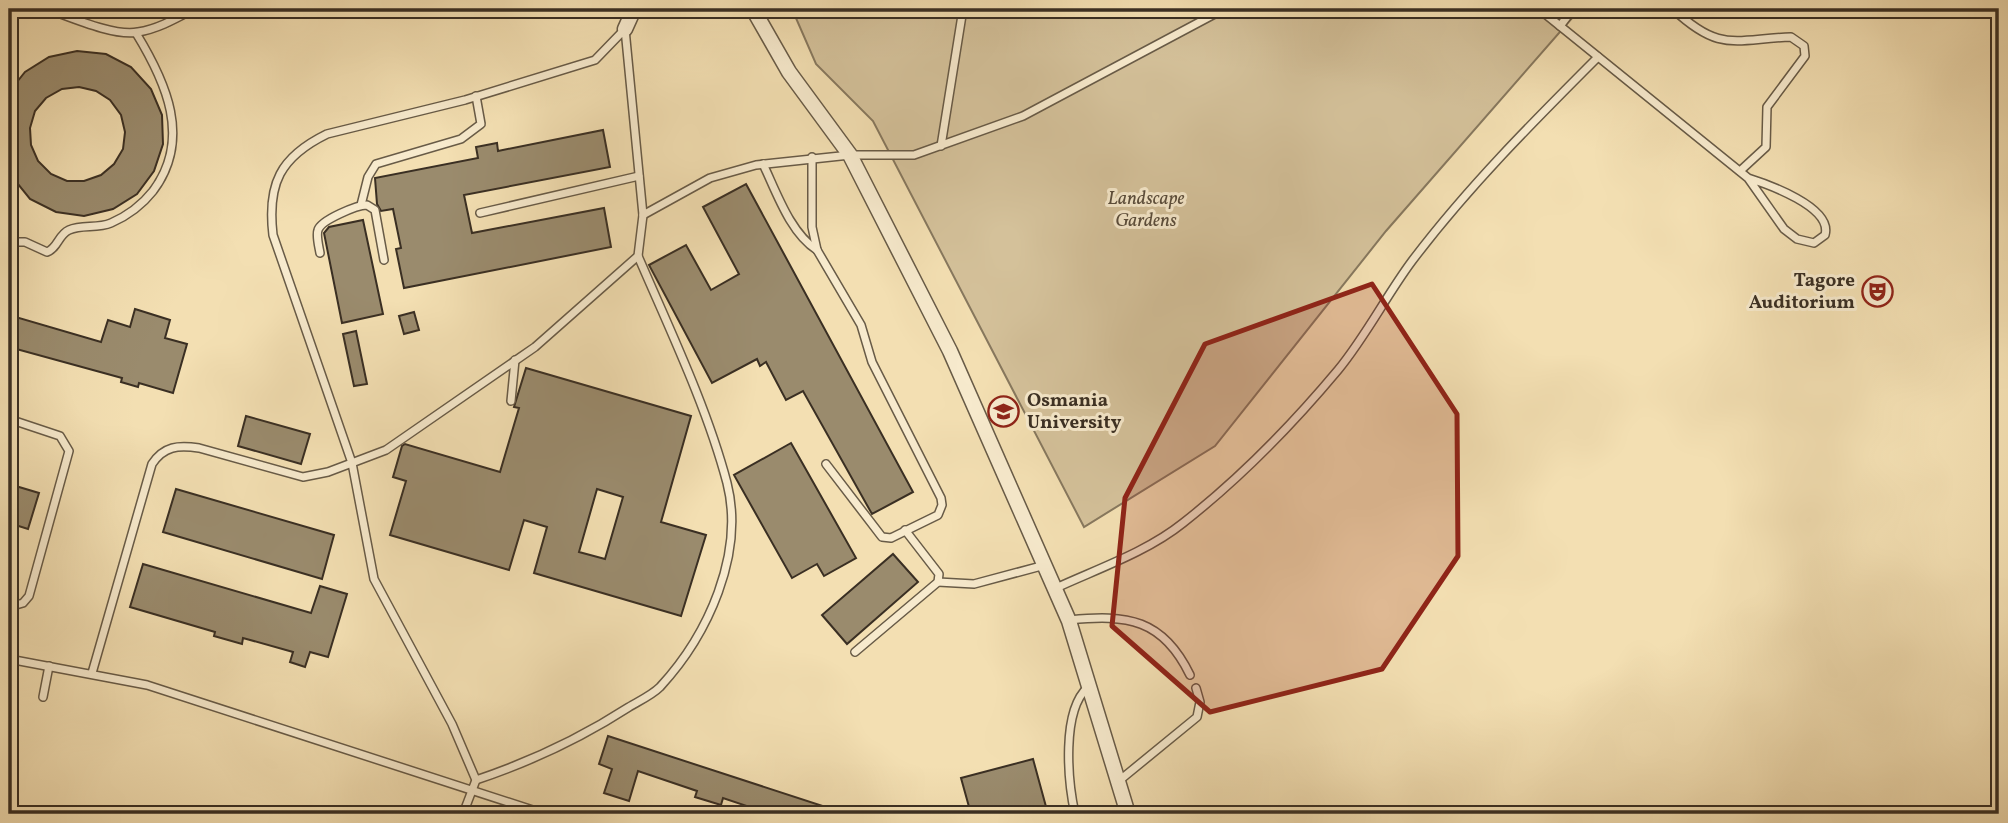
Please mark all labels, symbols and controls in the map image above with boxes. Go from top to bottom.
park label: Landscape Gardens [1108,186,1184,234]
place label: Tagore Auditorium [1749,268,1855,316]
theatre icon: Tagore Auditorium [1861,275,1895,309]
place label: Osmania University [1027,388,1122,436]
school or university icon: Osmania University [987,395,1021,429]

